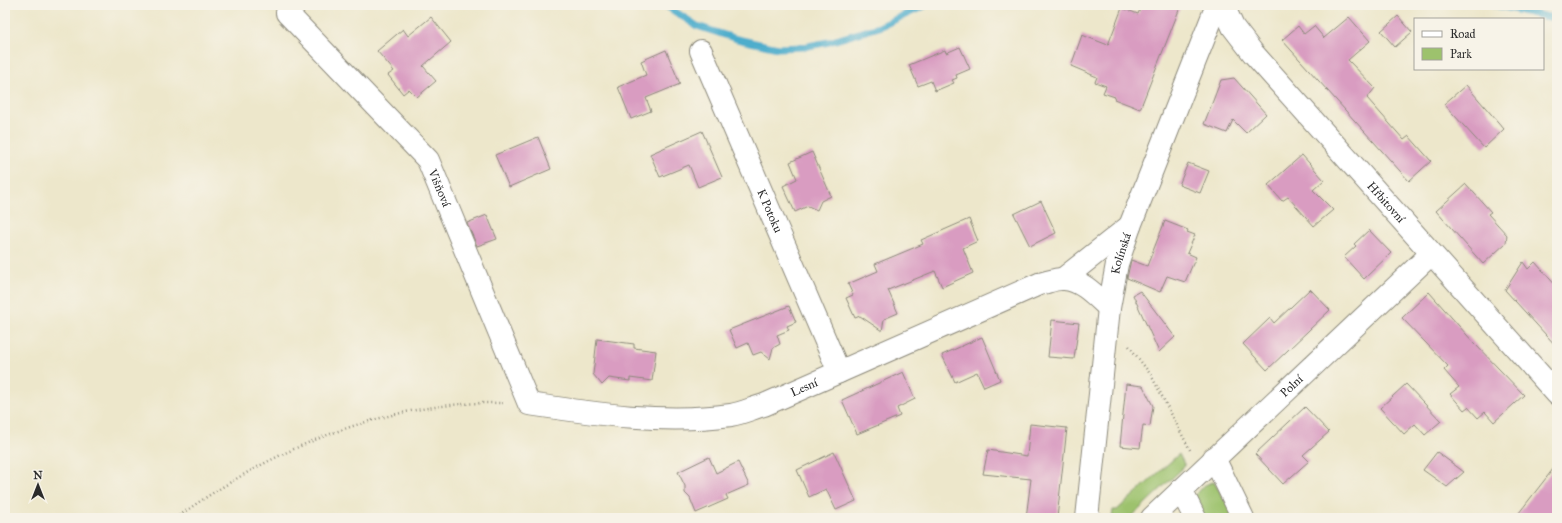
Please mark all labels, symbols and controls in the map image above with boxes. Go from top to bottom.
legend [1414,18,1544,70]
text: Road [1450,27,1476,41]
text: Park [1450,47,1472,61]
street label: Višňová [425,166,454,210]
street label: Hřbitovní [1364,179,1408,226]
street label: K Potoku [754,187,786,235]
street label: Kolínská [1108,230,1134,275]
street label: Polní [1277,372,1306,400]
street label: Lesní [788,375,820,399]
north arrow [18,465,58,505]
text: N [33,469,43,482]

